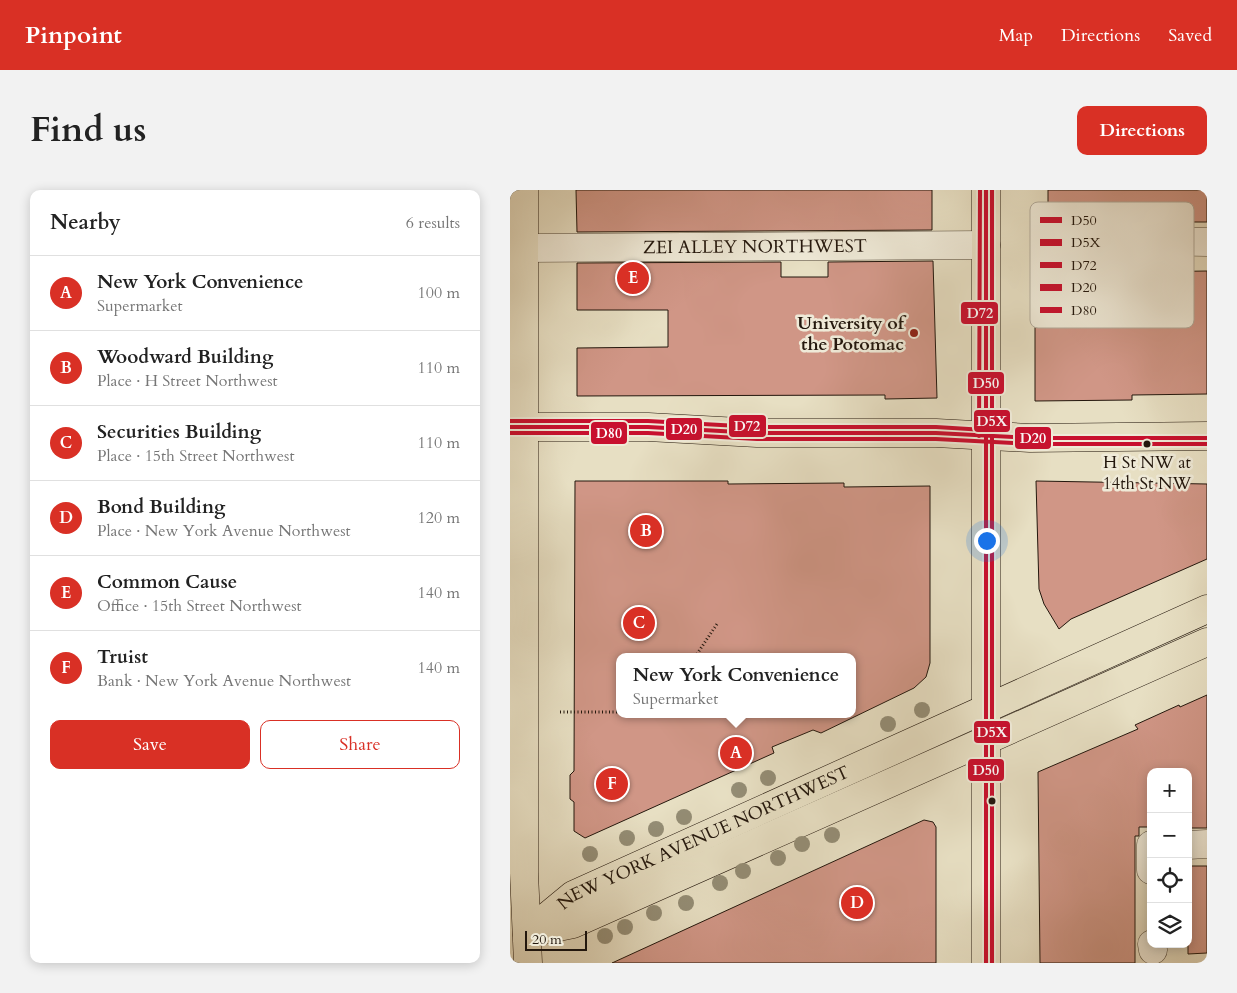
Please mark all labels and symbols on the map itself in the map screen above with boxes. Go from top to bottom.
legend [1030,202,1194,328]
text: D50 [1071,211,1097,230]
text: D5X [1071,233,1101,252]
street label: ZEI ALLEY NORTHWEST [643,234,867,260]
text: D72 [1071,256,1097,275]
pin: E [617,259,649,297]
text: D20 [1071,278,1097,297]
line badge: D72 [960,301,999,325]
text: D80 [1071,301,1097,320]
text: D72 [967,304,993,323]
place label: University of the Potomac [797,311,907,357]
marker: University of the Potomac [908,327,920,339]
line badge: D50 [967,371,1005,395]
text: D50 [973,374,999,393]
line badge: D5X [973,409,1011,433]
text: D5X [977,412,1008,431]
line badge: D72 [728,414,767,438]
line badge: D20 [665,417,703,441]
text: D72 [734,417,760,436]
text: D20 [671,420,697,439]
line badge: D80 [590,421,628,445]
text: D80 [596,424,622,443]
line badge: D20 [1014,426,1052,450]
text: D20 [1020,429,1046,448]
marker: H St NW at 14th St NW [1142,439,1152,449]
place label: H St NW at 14th St NW [1103,451,1192,495]
pin: B [630,512,662,550]
your location [974,528,1000,554]
pin: C [623,604,655,642]
line badge: D5X [973,720,1011,744]
text: D5X [977,723,1008,742]
pin: A [720,734,752,772]
line badge: D50 [967,758,1005,782]
street label: NEW YORK AVENUE NORTHWEST [552,760,853,916]
text: D50 [973,761,999,780]
pin: F [596,765,628,803]
unlabelled marker [987,796,997,806]
pin: D [841,884,873,922]
scale bar [525,928,588,951]

